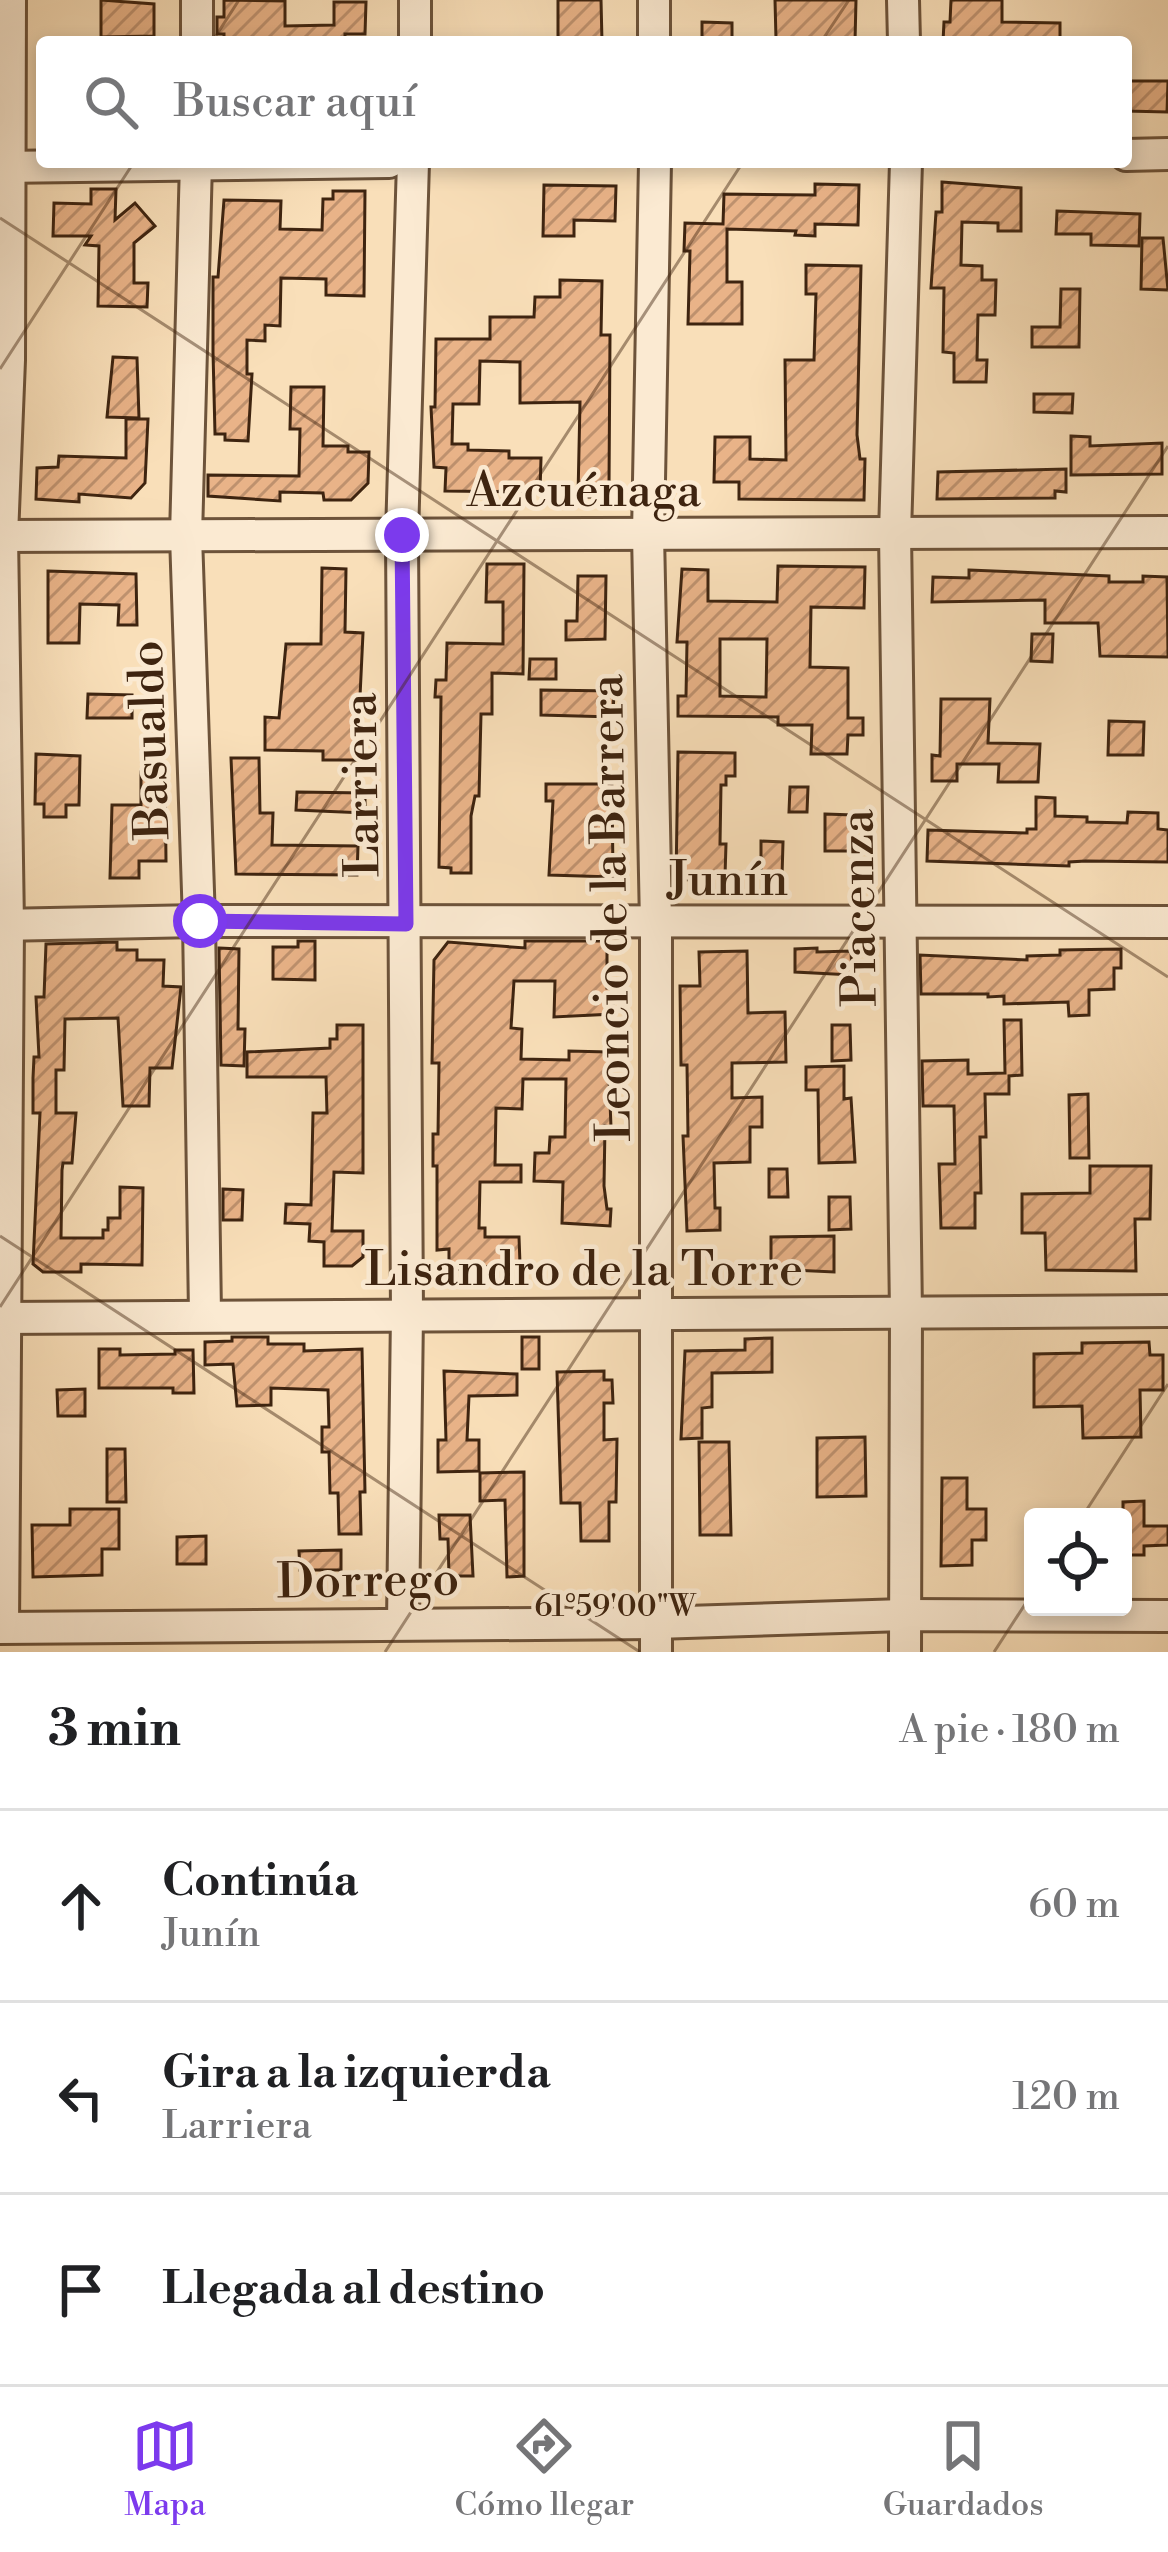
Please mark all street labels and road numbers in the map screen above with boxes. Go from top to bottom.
street label: Azcuénaga [466,462,702,522]
street label: Basualdo [118,639,184,841]
street label: Leoncio de la Barrera [578,673,646,1142]
street label: Larriera [331,692,395,878]
street label: Piacenza [828,808,892,1007]
street label: Junín [666,851,788,911]
street label: Lisandro de la Torre [365,1241,803,1301]
street label: Dorrego [276,1550,460,1614]

